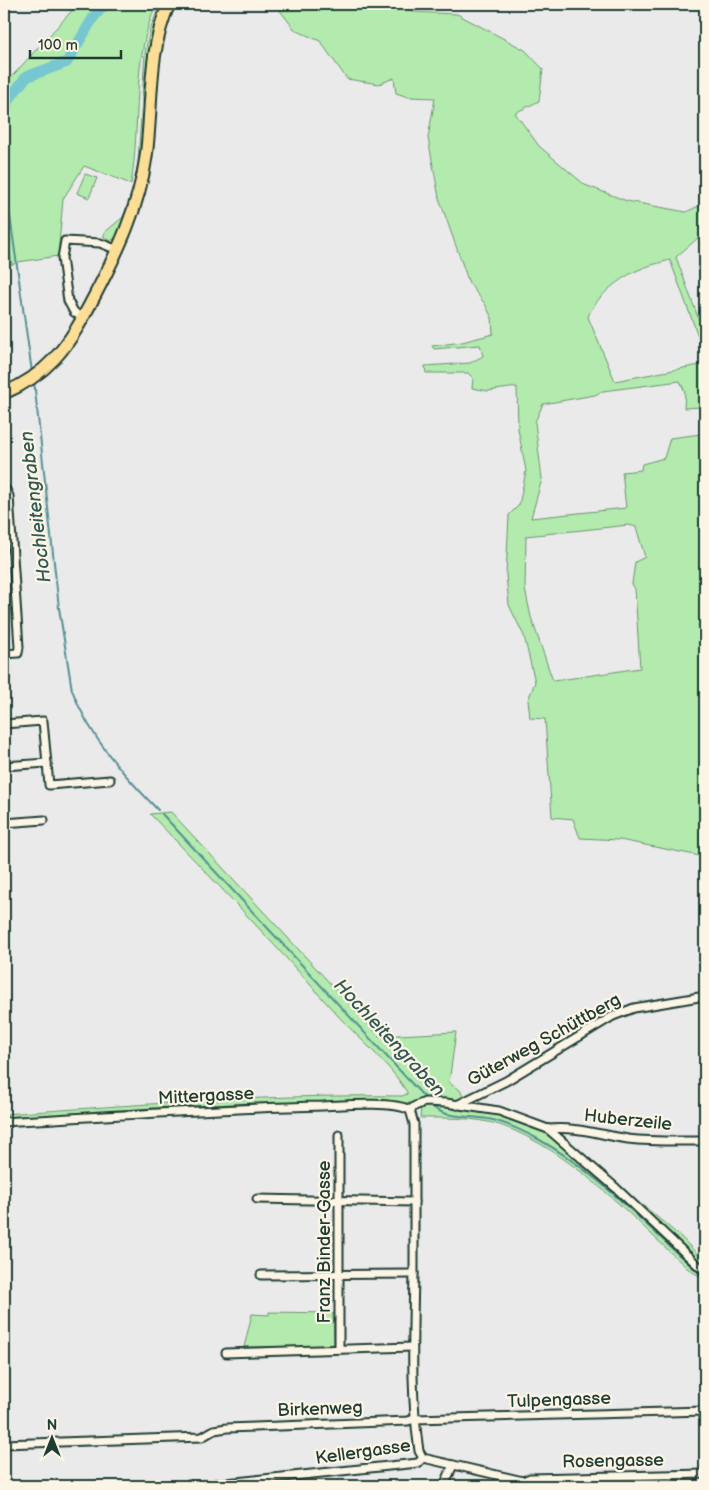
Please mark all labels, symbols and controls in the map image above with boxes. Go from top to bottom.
scale bar [30,28,121,60]
text: 100 m [38,36,78,55]
water label: Hochleitengraben [15,430,57,584]
water label: Hochleitengraben [329,974,449,1102]
street label: Güterweg Schüttberg [464,989,624,1091]
street label: Mittergasse [157,1083,255,1109]
street label: Huberzeile [583,1105,673,1135]
street label: Franz Binder-Gasse [314,1160,335,1324]
street label: Tulpengasse [507,1388,612,1412]
street label: Birkenweg [277,1397,363,1421]
north arrow [28,1412,78,1462]
text: N [47,1417,57,1434]
street label: Kellergasse [314,1435,412,1469]
street label: Rosengasse [562,1450,664,1472]

